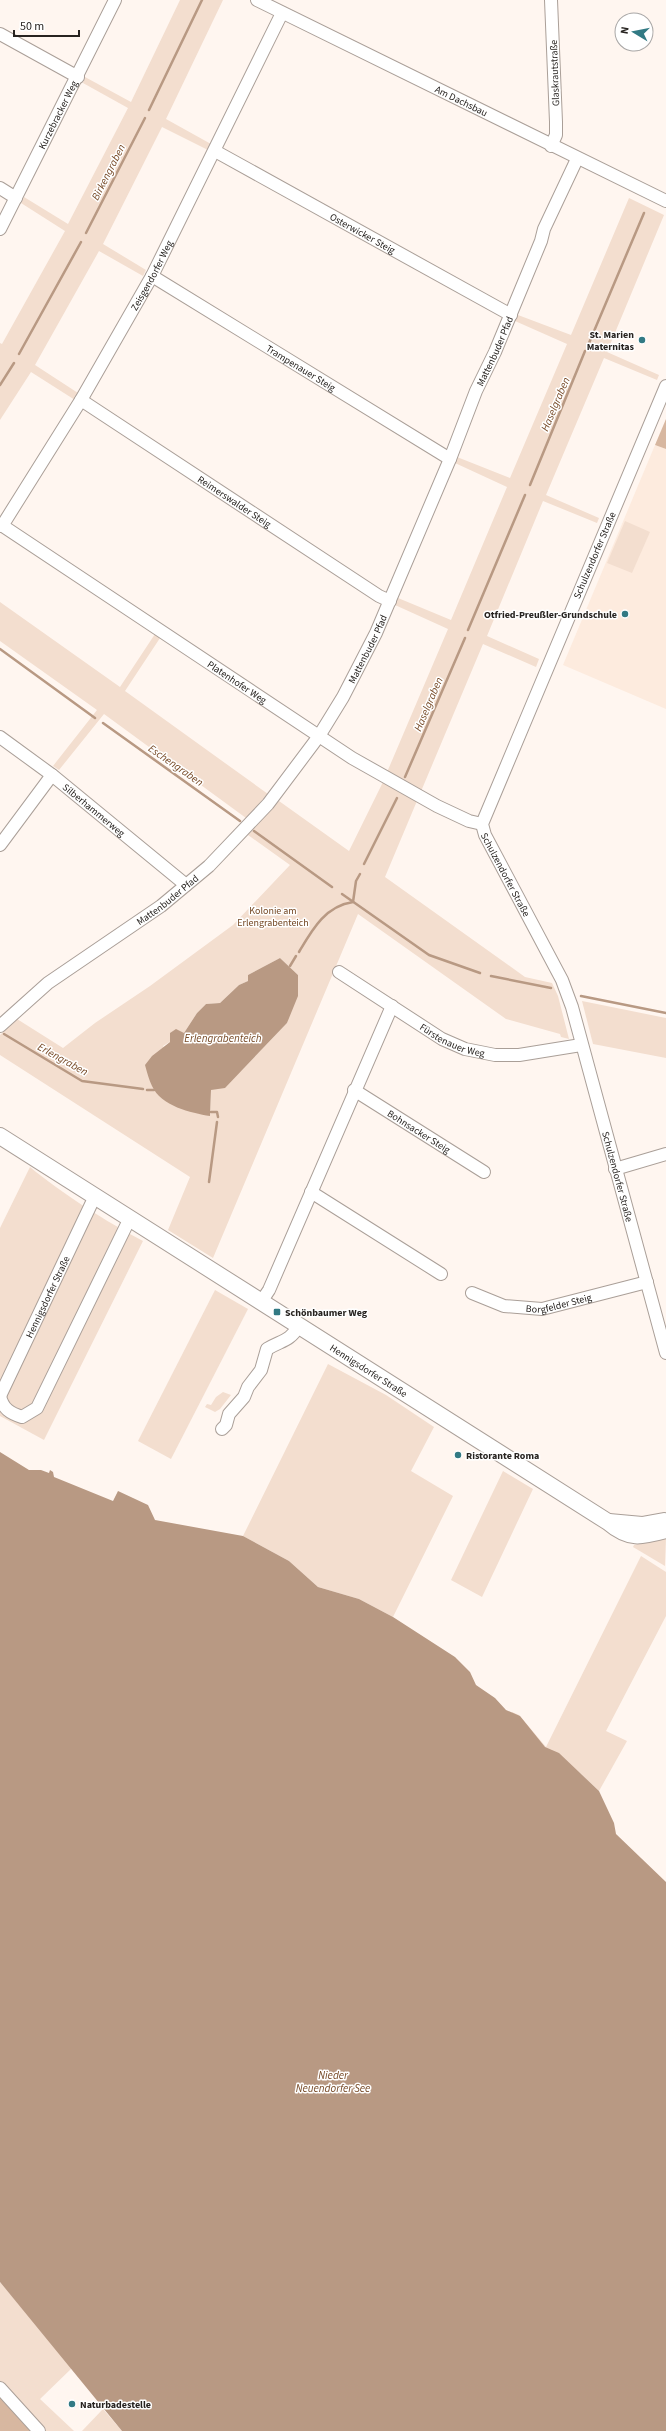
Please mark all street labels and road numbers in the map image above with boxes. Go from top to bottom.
street label: Glaskrautstraße [547,40,563,106]
street label: Kurzebracker Weg [35,78,81,152]
street label: Am Dachsbau [432,83,490,120]
street label: Osterwicker Steig [327,210,398,258]
street label: Zeisgendorfer Weg [128,238,177,313]
street label: Mattenbuder Pfad [473,314,517,389]
street label: Trampenauer Steig [263,342,338,395]
street label: Reimerswalder Steig [195,473,274,531]
street label: Schulzendorfer Straße [570,510,620,601]
street label: Mattenbuder Pfad [345,613,391,686]
street label: Platenhofer Weg [204,658,269,707]
street label: Silberhammerweg [59,781,128,840]
street label: Schulzendorfer Straße [477,830,533,919]
street label: Mattenbuder Pfad [134,872,202,929]
street label: Fürstenauer Weg [417,1020,486,1061]
street label: Bohnsacker Steig [384,1107,453,1157]
street label: Schulzendorfer Straße [598,1130,636,1224]
street label: Hennigsdorfer Straße [23,1254,74,1340]
street label: Borgfelder Steig [525,1291,593,1317]
street label: Hennigsdorfer Straße [327,1341,410,1401]

